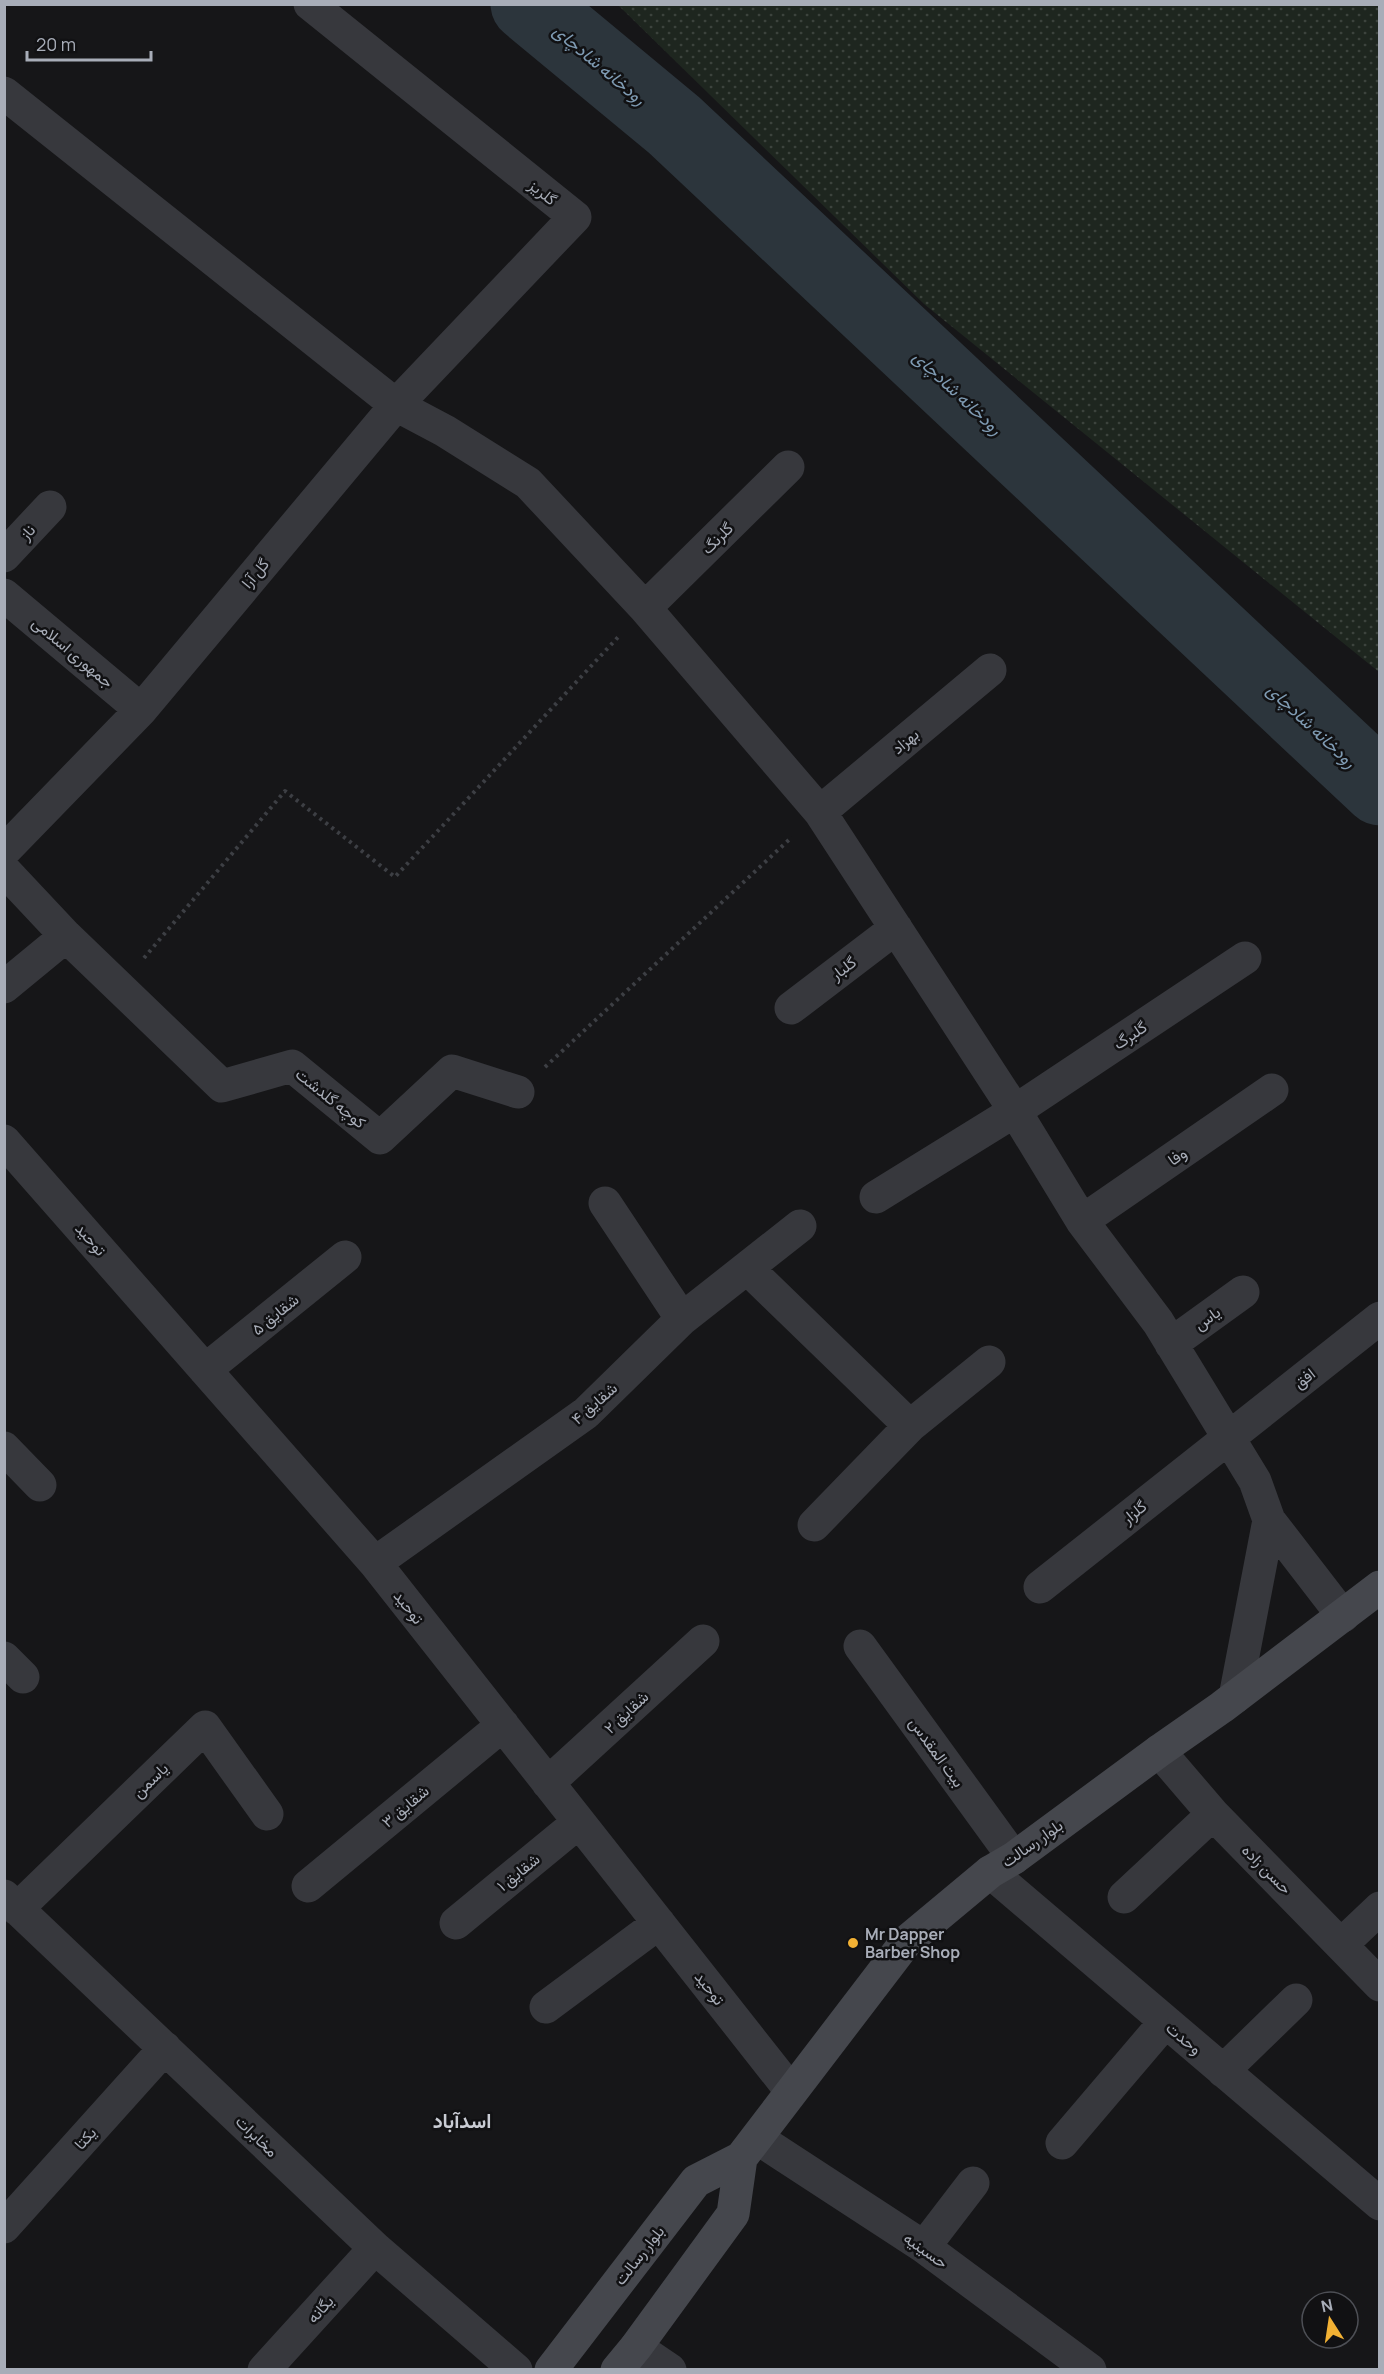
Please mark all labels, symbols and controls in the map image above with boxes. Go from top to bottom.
water label: رودخانه شادچای [548,18,652,111]
scale bar [27,24,152,62]
text: 20 m [36,32,76,56]
street label: گلریز [524,173,562,210]
water label: رودخانه شادچای [907,344,1008,440]
street label: گلرنگ [696,517,738,559]
street label: ناز [13,519,40,545]
street label: گل آرا [236,553,274,593]
street label: جمهوری اسلامی [28,611,119,693]
water label: رودخانه شادچای [1261,677,1362,773]
street label: بهزاد [887,723,923,759]
street label: گلبار [825,951,861,986]
street label: گلبرگ [1109,1016,1151,1054]
street label: کوچه گلدشت [291,1063,371,1134]
street label: وفا [1163,1142,1191,1170]
street label: توحید [71,1218,112,1260]
street label: شقایق ۵ [247,1288,303,1340]
street label: یاس [1189,1301,1225,1335]
street label: افق [1289,1363,1319,1393]
street label: شقایق ۴ [566,1377,622,1429]
street label: گلزار [1116,1495,1151,1530]
street label: توحید [389,1586,429,1628]
street label: شقایق ۲ [599,1686,653,1738]
street label: بیت المقدس [904,1713,970,1791]
street label: یاسمن [127,1757,173,1803]
street label: شقایق ۳ [377,1780,433,1832]
street label: بلوار رسالت [997,1814,1067,1872]
street label: حسن زاده [1237,1839,1297,1899]
street label: شقایق ۱ [492,1848,544,1896]
place label: Mr Dapper Barber Shop [865,1923,960,1963]
marker: Mr Dapper Barber Shop [846,1936,860,1950]
street label: توحید [690,1967,730,2009]
street label: وحدت [1161,2017,1207,2059]
district label: اسدآباد [433,2107,491,2134]
street label: مخابرات [231,2110,283,2162]
street label: یکتا [69,2122,101,2154]
street label: بلوار رسالت [609,2221,669,2289]
street label: حسینیه [899,2227,953,2273]
street label: یگانه [302,2290,338,2328]
north arrow [1300,2290,1360,2350]
text: N [1319,2293,1335,2317]

